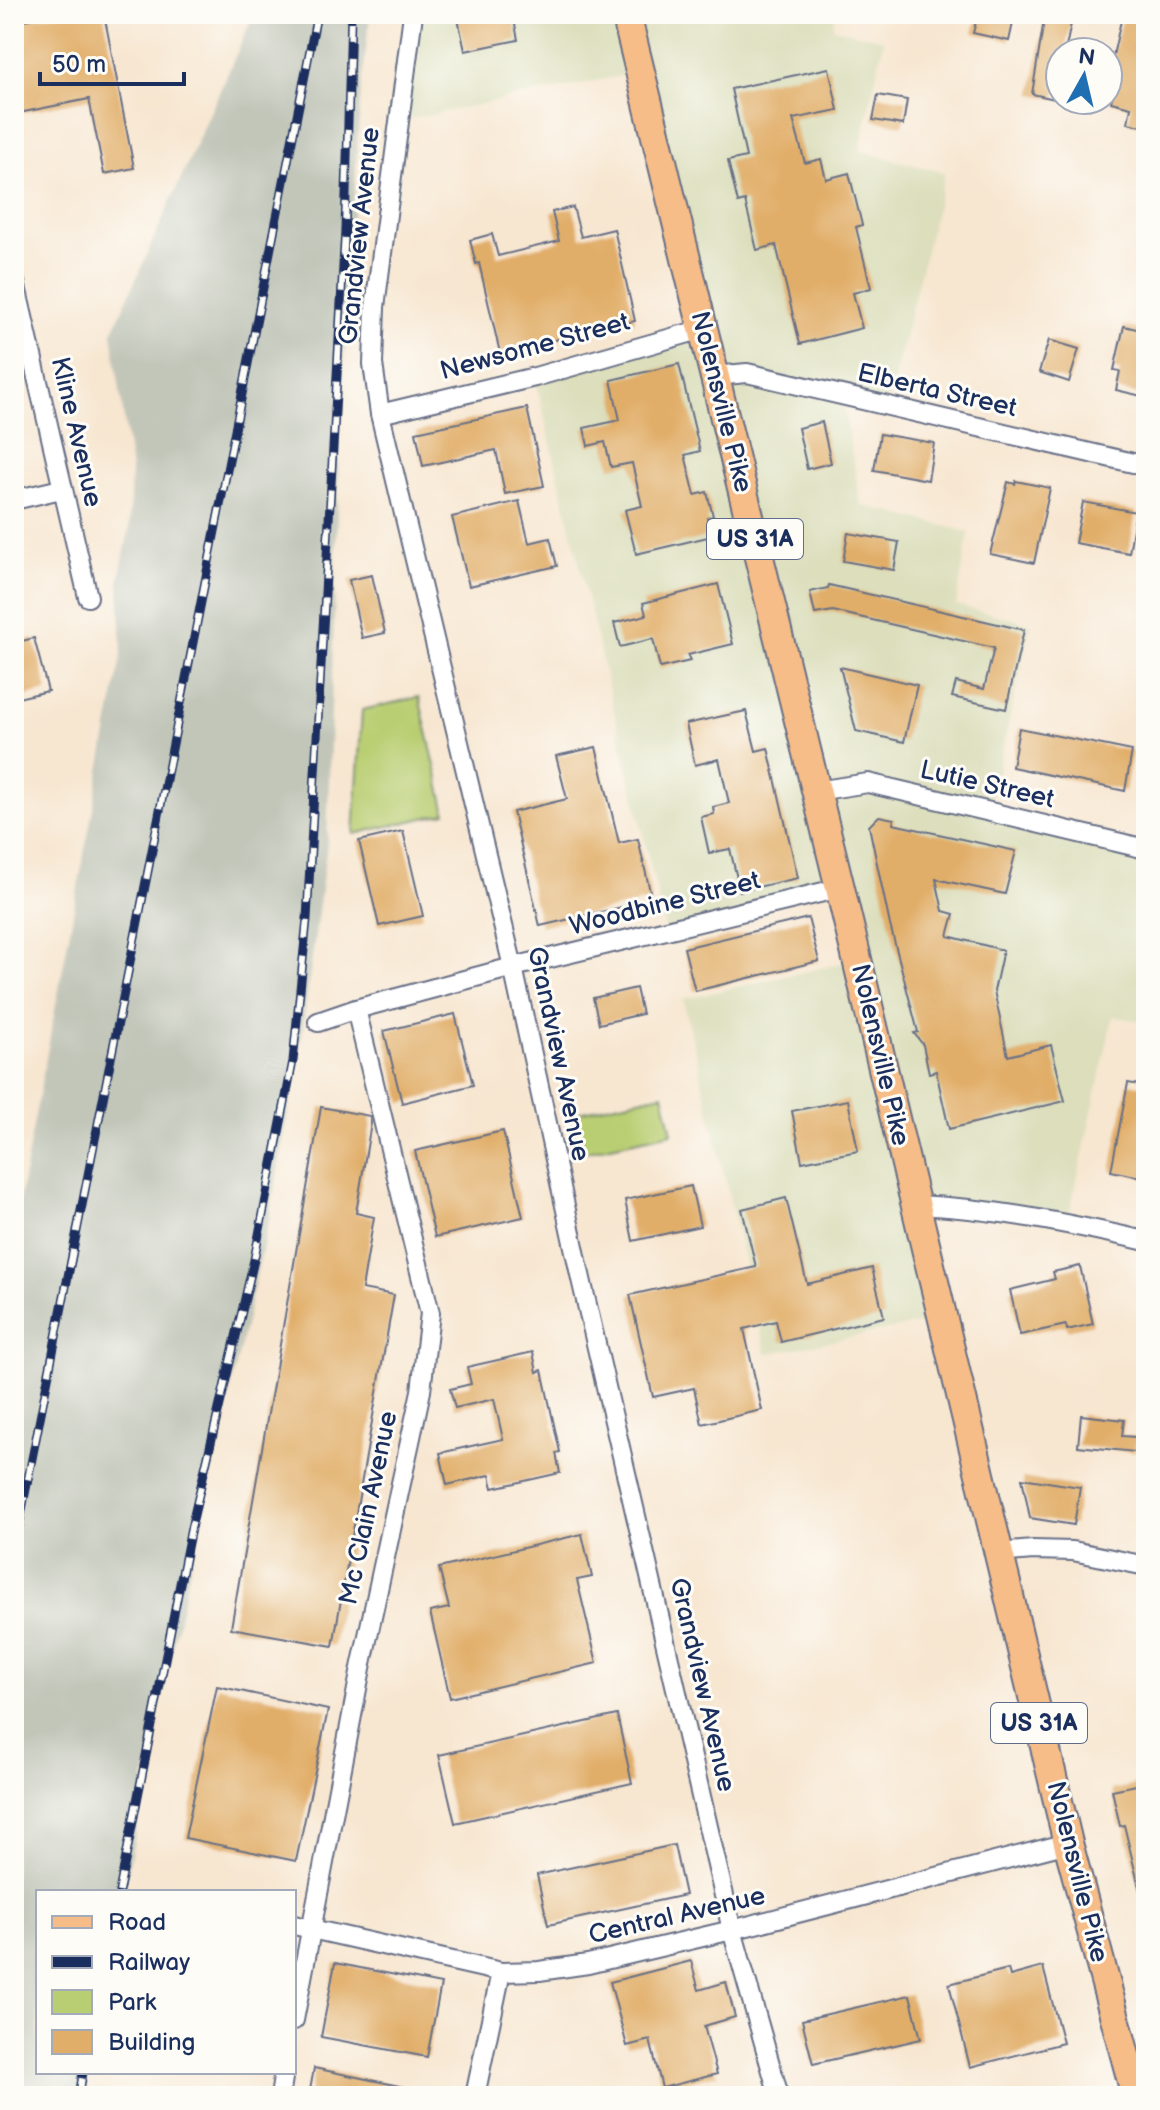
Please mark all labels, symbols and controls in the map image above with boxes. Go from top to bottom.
scale bar [40,36,184,86]
north arrow [1044,36,1124,116]
text: N [1077,43,1097,72]
text: 50 m [52,50,106,79]
street label: Grandview Avenue [333,126,387,346]
street label: Newsome Street [437,307,633,387]
street label: Nolensville Pike [684,308,758,496]
street label: Kline Avenue [44,354,108,510]
street label: Elberta Street [854,358,1020,424]
road number: US 31A [707,519,803,559]
street label: Lutie Street [917,755,1057,815]
street label: Woodbine Street [566,865,764,943]
street label: Grandview Avenue [520,944,596,1164]
street label: Nolensville Pike [844,961,916,1149]
street label: Mc Clain Avenue [333,1408,405,1608]
street label: Grandview Avenue [662,1575,742,1795]
road number: US 31A [991,1703,1087,1743]
street label: Nolensville Pike [1040,1778,1114,1966]
street label: Central Avenue [586,1881,768,1951]
legend [36,1890,296,2074]
text: Road [108,1908,166,1937]
text: Railway [108,1948,190,1977]
text: Park [108,1988,156,2017]
text: Building [108,2028,195,2057]

